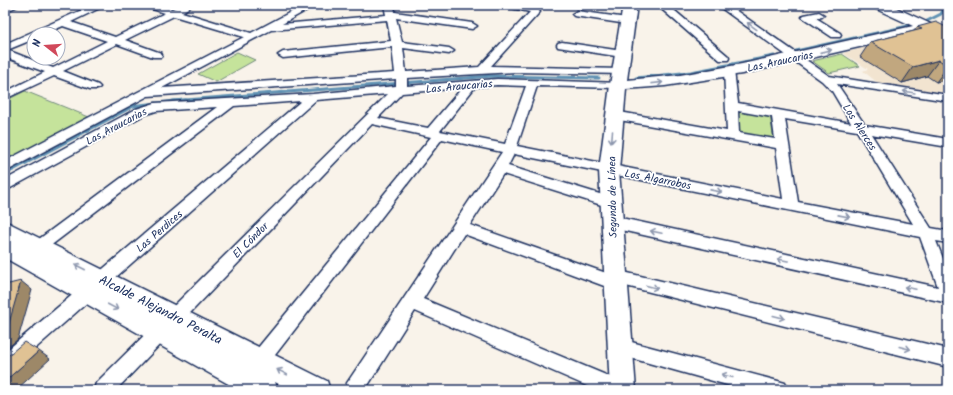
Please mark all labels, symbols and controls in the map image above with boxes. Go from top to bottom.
one-way arrow [746,22,757,30]
north arrow [26,26,66,66]
text: N [28,37,47,49]
street label: Las Araucarias [745,46,815,78]
one-way arrow [819,47,832,55]
street label: Las Araucarias [425,75,494,99]
one-way arrow [650,79,663,87]
one-way arrow [903,88,916,96]
street label: Los Alerces [837,101,881,155]
street label: Las Araucarias [83,103,151,151]
one-way arrow [609,130,616,143]
street label: Segundo de Línea [603,156,623,238]
street label: Los Algarrobos [623,165,693,195]
one-way arrow [710,187,723,195]
street label: Las Perdices [132,206,187,257]
one-way arrow [837,212,850,220]
street label: El Cóndor [228,217,274,263]
one-way arrow [650,227,663,235]
one-way arrow [777,255,790,263]
one-way arrow [74,262,86,270]
street label: Alcalde Alejandro Peralta [95,270,226,351]
one-way arrow [646,283,659,291]
one-way arrow [904,283,917,291]
one-way arrow [107,304,119,311]
one-way arrow [772,314,785,322]
one-way arrow [898,344,911,352]
one-way arrow [276,367,288,375]
one-way arrow [721,372,734,379]

